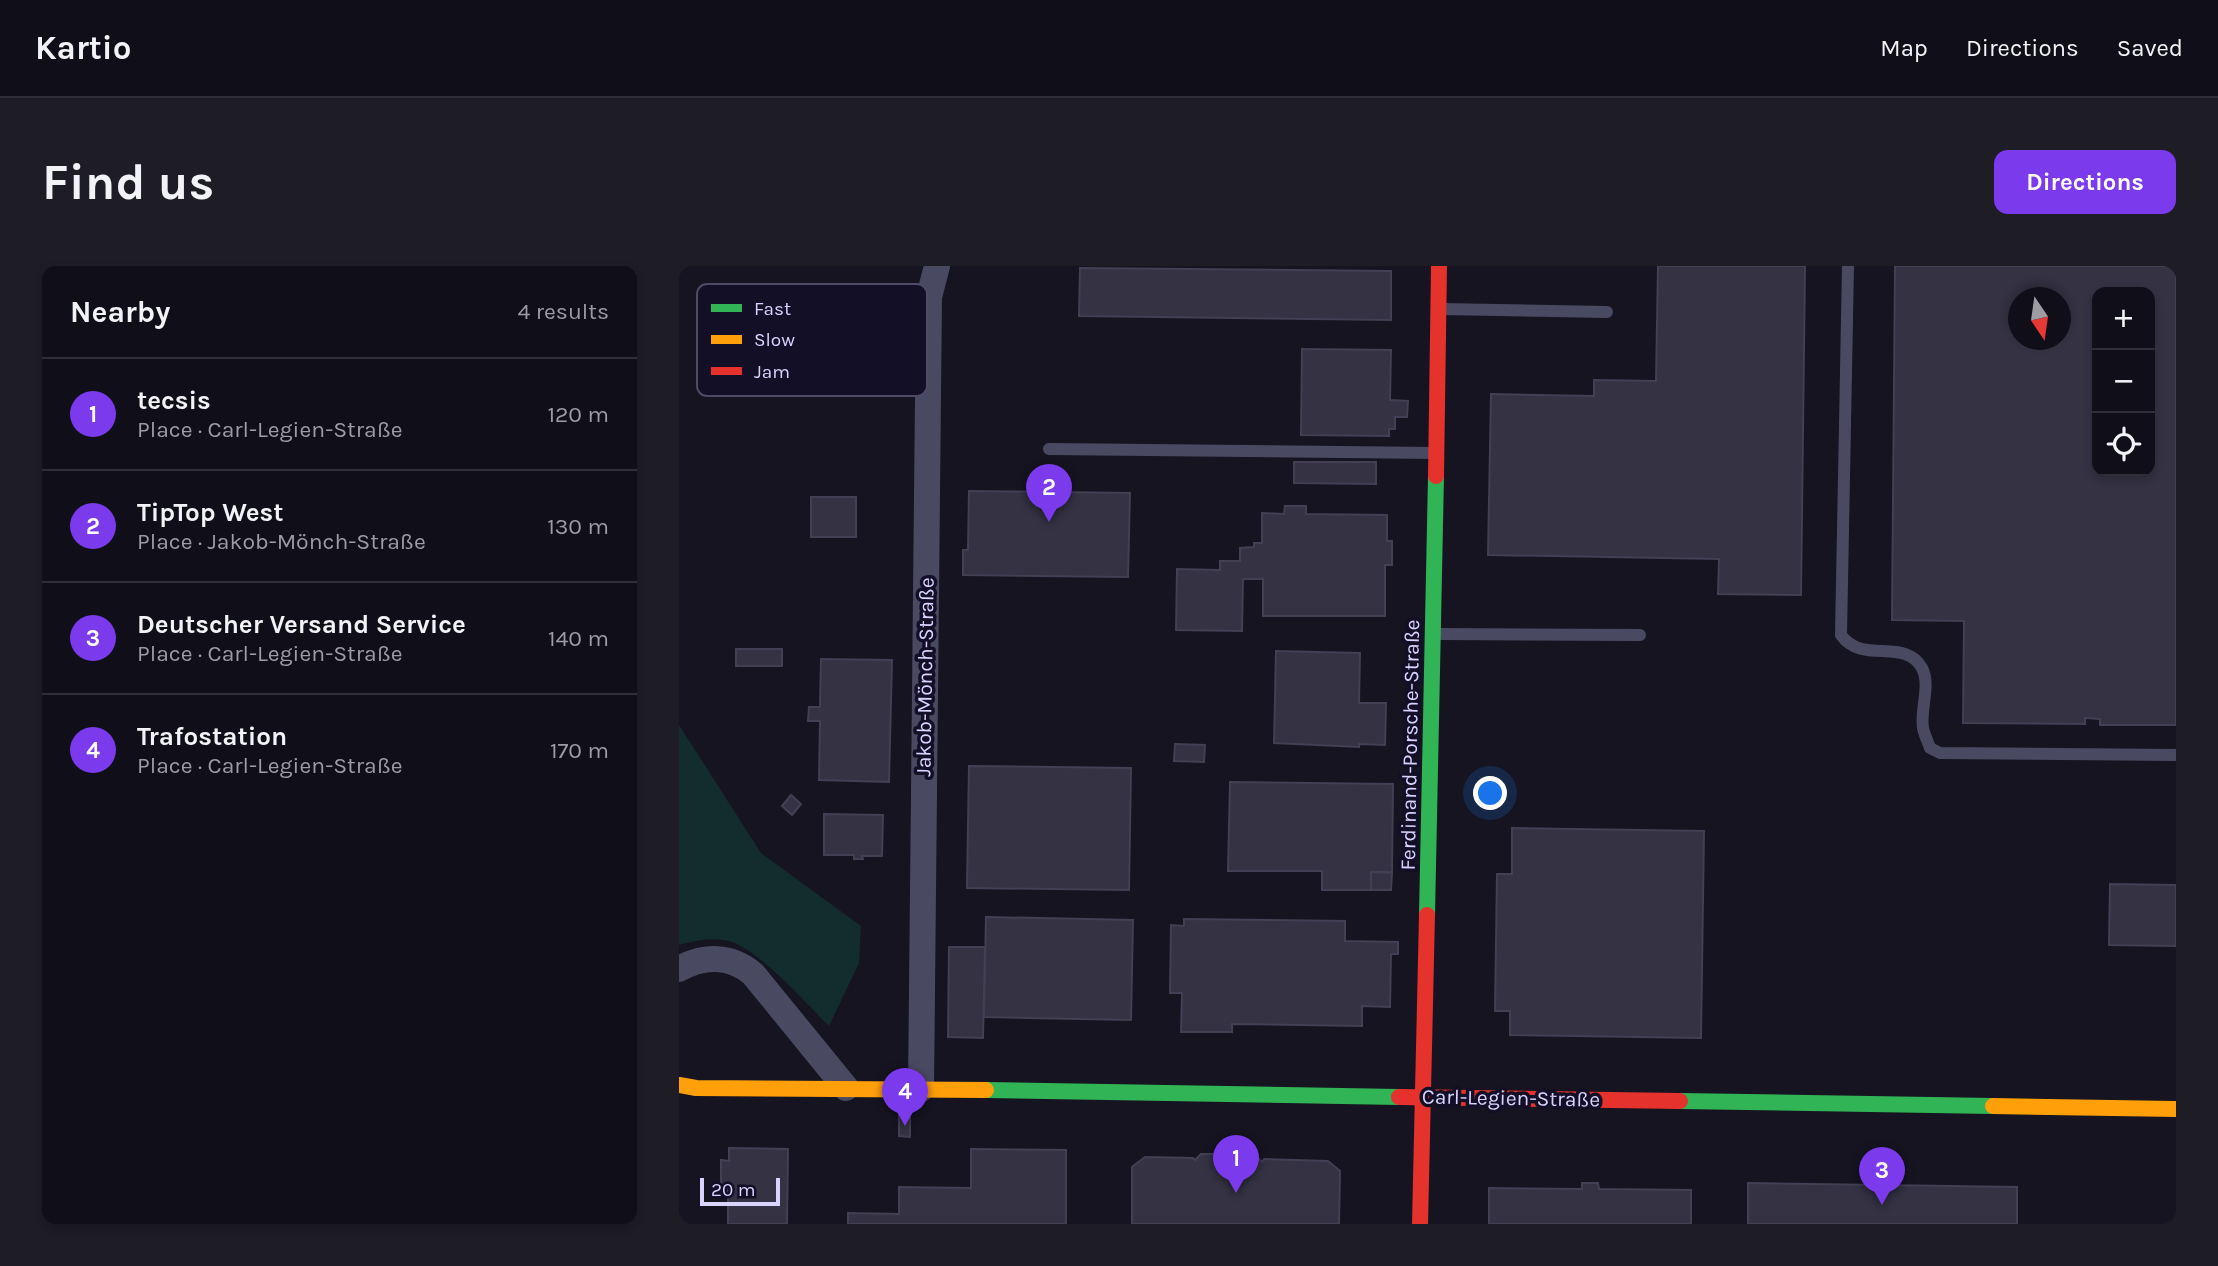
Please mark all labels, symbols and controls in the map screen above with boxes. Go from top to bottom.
text: Kartio [35,29,131,67]
text: Map [1880,34,1928,62]
text: Directions [1966,34,2079,62]
text: Saved [2117,34,2183,62]
button: Directions [1994,150,2176,214]
text: Find us [42,154,214,211]
legend [697,284,927,396]
north arrow [2008,287,2071,350]
map controls [2092,287,2155,476]
button: + [2092,287,2155,350]
text: Nearby [70,294,170,330]
text: 4 results [517,298,609,325]
text: Fast [754,298,791,320]
text: Slow [754,329,795,351]
button: − [2092,350,2155,413]
text: Jam [754,361,790,383]
text: tecsis [137,385,211,416]
text: 1 [89,401,97,428]
text: 120 m [547,401,609,428]
button: locate [2092,413,2155,476]
text: Place · Carl-Legien-Straße [137,416,403,443]
pin: 2 [1026,464,1072,522]
text: TipTop West [137,497,284,528]
text: 2 [86,513,100,540]
text: 130 m [547,513,609,540]
text: Place · Jakob-Mönch-Straße [137,528,426,555]
street label: Jakob-Mönch-Straße [911,577,939,777]
text: Deutscher Versand Service [137,609,466,640]
street label: Ferdinand-Porsche-Straße [1396,619,1424,871]
text: 3 [86,625,100,652]
text: 140 m [548,625,609,652]
text: Place · Carl-Legien-Straße [137,640,403,667]
text: Trafostation [137,721,287,752]
text: 4 [86,737,100,764]
text: 170 m [550,737,609,764]
text: Place · Carl-Legien-Straße [137,752,403,779]
your location [1473,776,1507,810]
pin: 4 [882,1068,928,1126]
street label: Carl-Legien-Straße [1422,1084,1600,1112]
pin: 1 [1213,1135,1259,1193]
pin: 3 [1859,1147,1905,1205]
scale bar [700,1175,781,1207]
text: 20 m [711,1179,756,1201]

